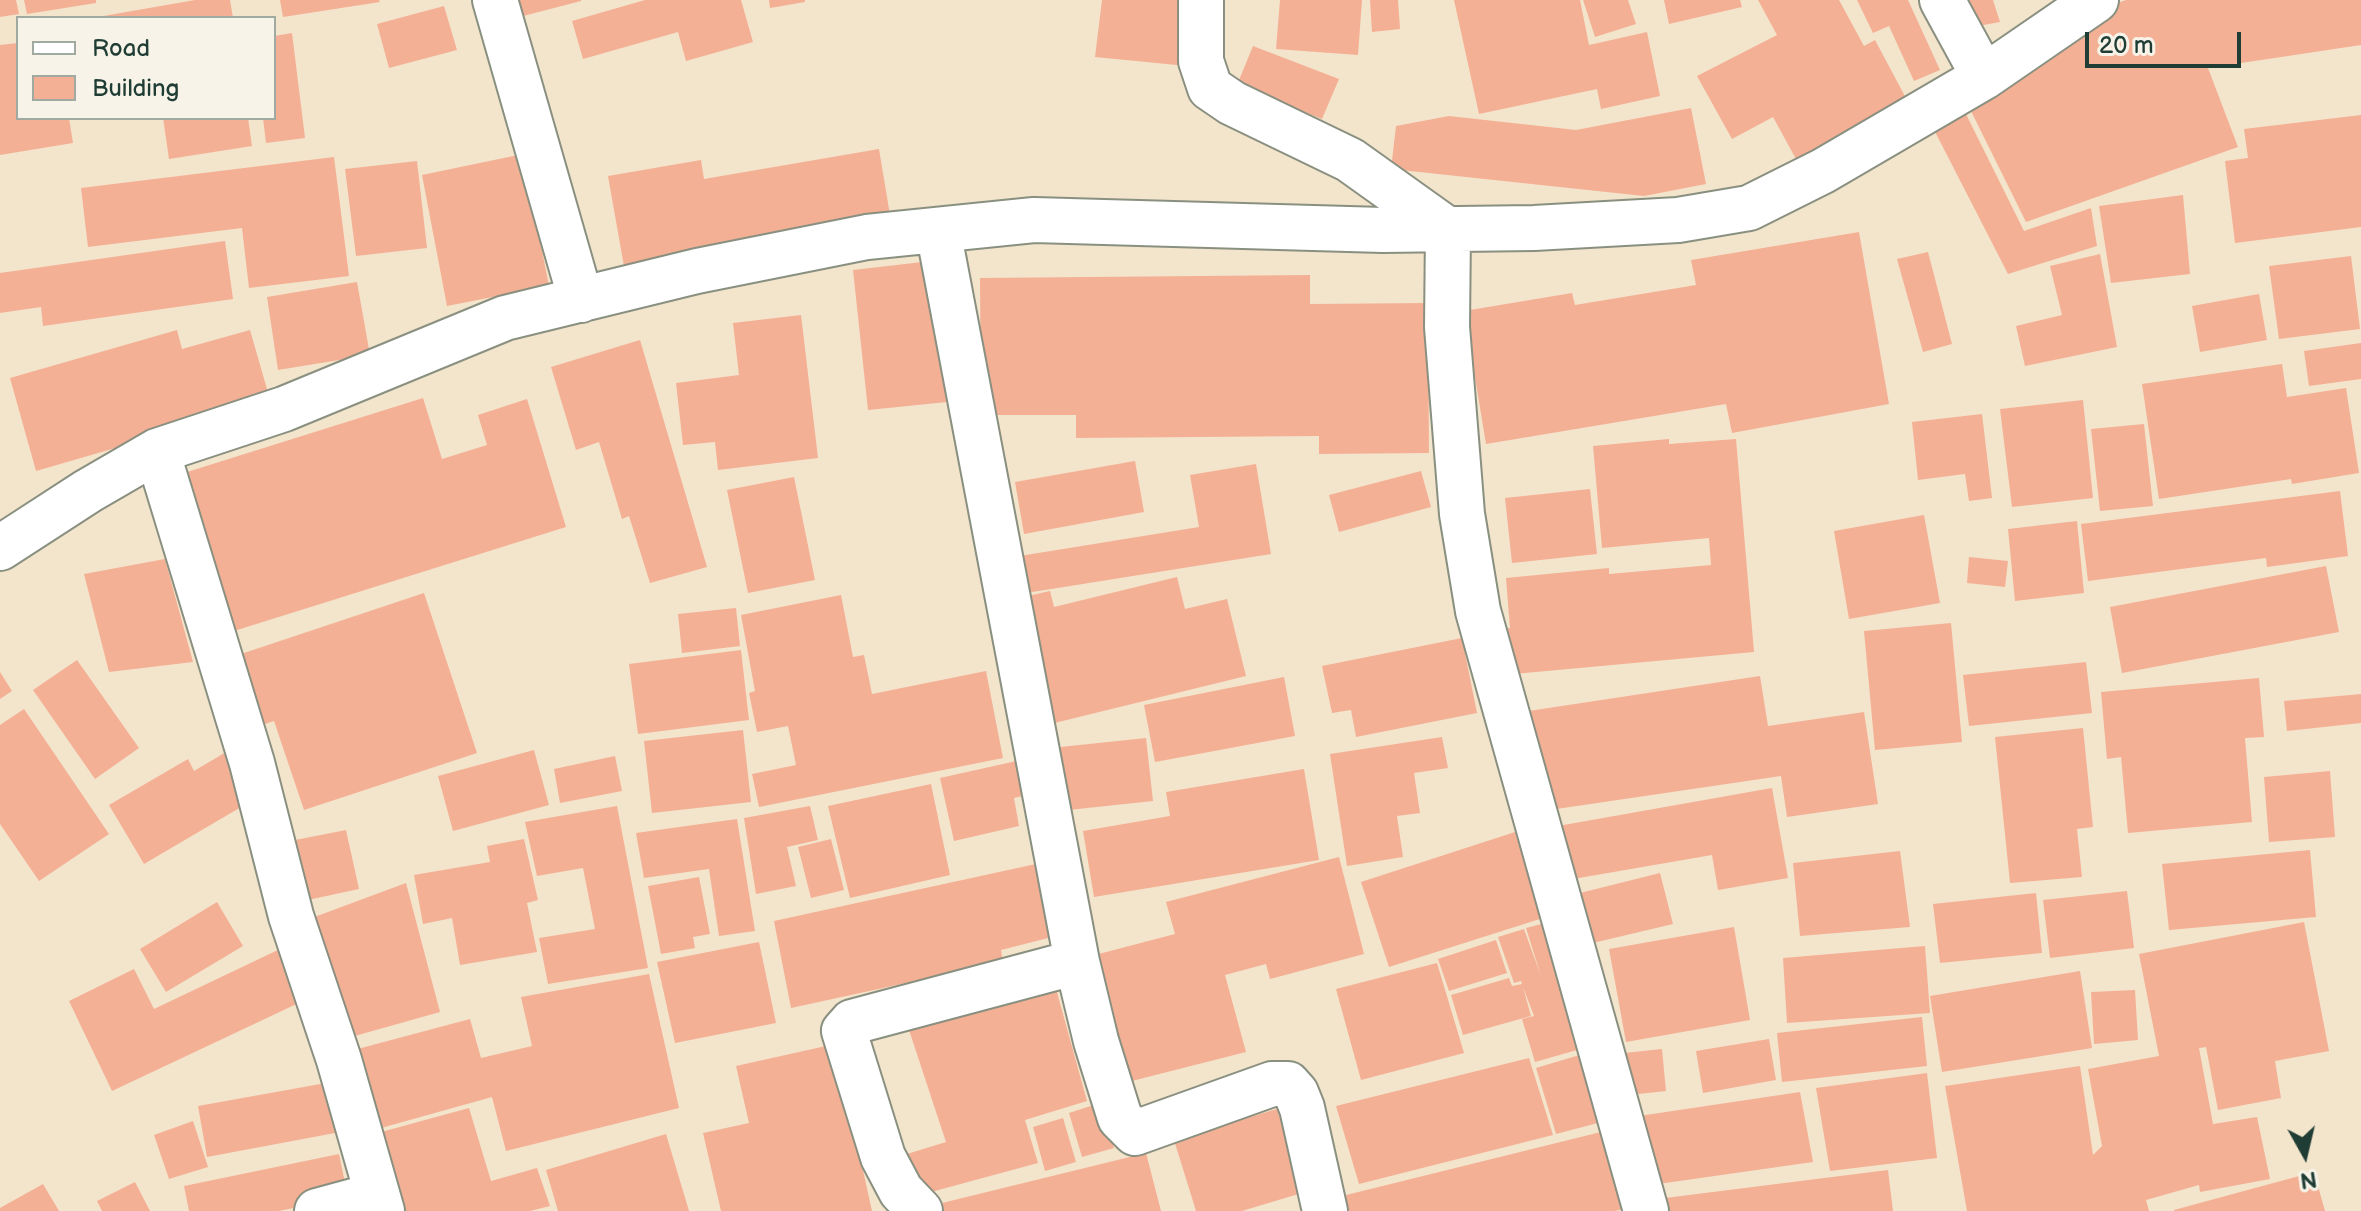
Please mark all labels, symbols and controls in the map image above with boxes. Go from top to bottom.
legend [16,16,276,120]
scale bar [2089,16,2245,66]
text: 20 m [2099,31,2154,60]
text: Road [92,34,150,63]
text: Building [92,74,179,103]
north arrow [2265,1115,2345,1195]
text: N [2298,1165,2318,1194]

